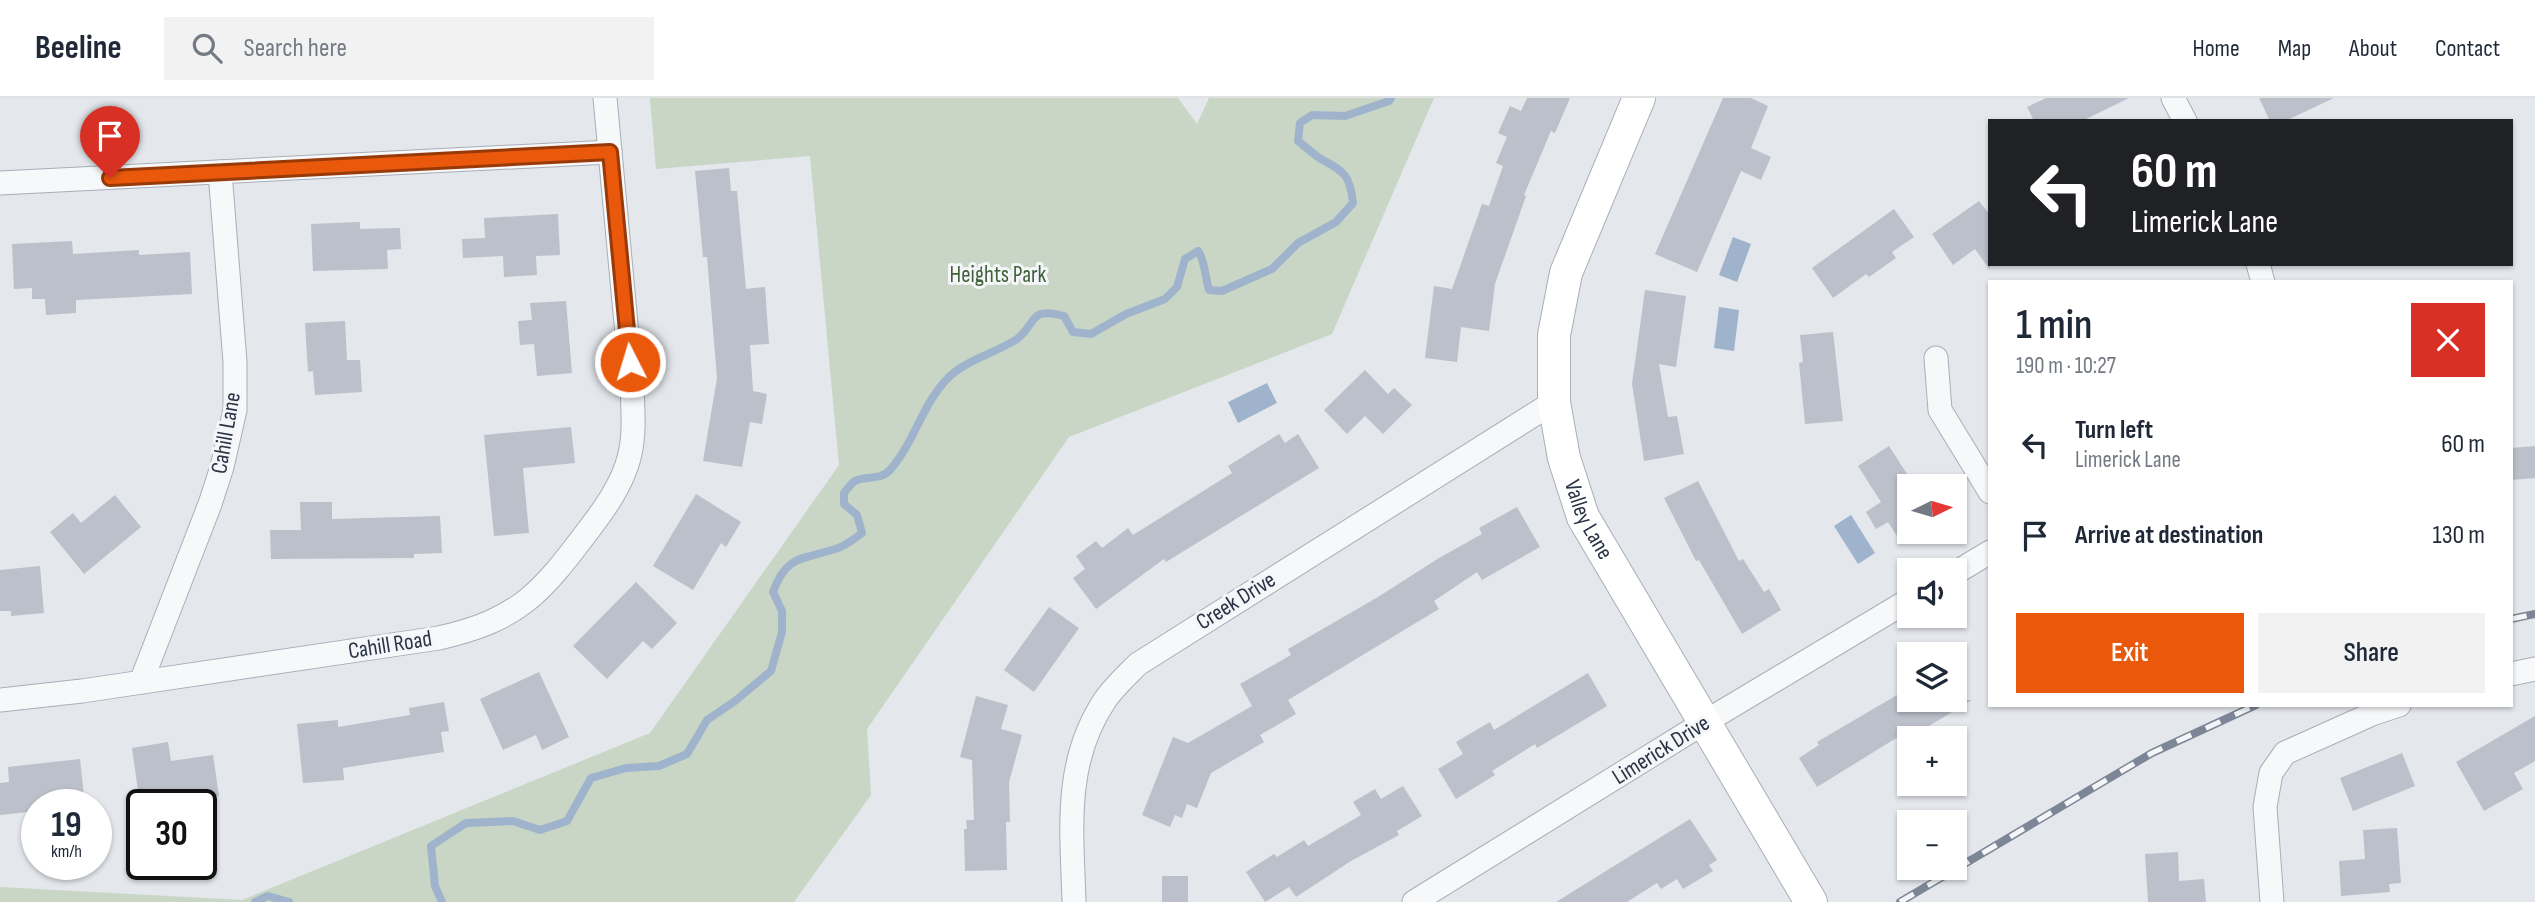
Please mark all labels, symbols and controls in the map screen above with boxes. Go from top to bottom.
search box [164,17,654,80]
text: Beeline [35,28,122,68]
icon: search [188,29,226,67]
text: Search here [244,33,347,64]
text: Home [2192,34,2240,63]
text: Map [2278,34,2311,63]
text: About [2349,34,2397,63]
text: Contact [2435,34,2500,63]
pin [80,106,140,178]
icon: arrive [91,117,129,155]
text: 60 m [2131,143,2218,202]
icon: left [2016,147,2107,238]
text: Limerick Lane [2131,203,2278,242]
park label: Heights Park [950,261,1047,289]
text: 1 min [2016,300,2092,351]
button: close [2411,303,2485,377]
position arrow [593,325,667,399]
text: 190 m · 10:27 [2016,352,2116,380]
street label: Cahill Lane [205,390,247,476]
text: Turn left [2075,415,2153,446]
icon: left [2016,426,2054,464]
text: 60 m [2441,429,2485,460]
text: Limerick Lane [2075,446,2181,474]
north arrow [1897,474,1967,544]
map controls [1897,474,1967,880]
street label: Valley Lane [1558,476,1619,565]
icon: arrive [2016,517,2054,555]
text: Arrive at destination [2075,520,2263,551]
text: 130 m [2433,520,2485,551]
button: sound [1897,558,1967,628]
street label: Creek Drive [1191,566,1281,636]
button: Exit [2016,613,2244,693]
button: Share [2258,613,2485,693]
street label: Cahill Road [346,625,434,665]
button: layers [1897,642,1967,712]
street label: Limerick Drive [1607,709,1715,791]
button: + [1897,726,1967,796]
speed limit sign: 30 [126,789,217,880]
text: 19 [51,804,82,847]
button: − [1897,810,1967,880]
text: km/h [51,841,82,862]

